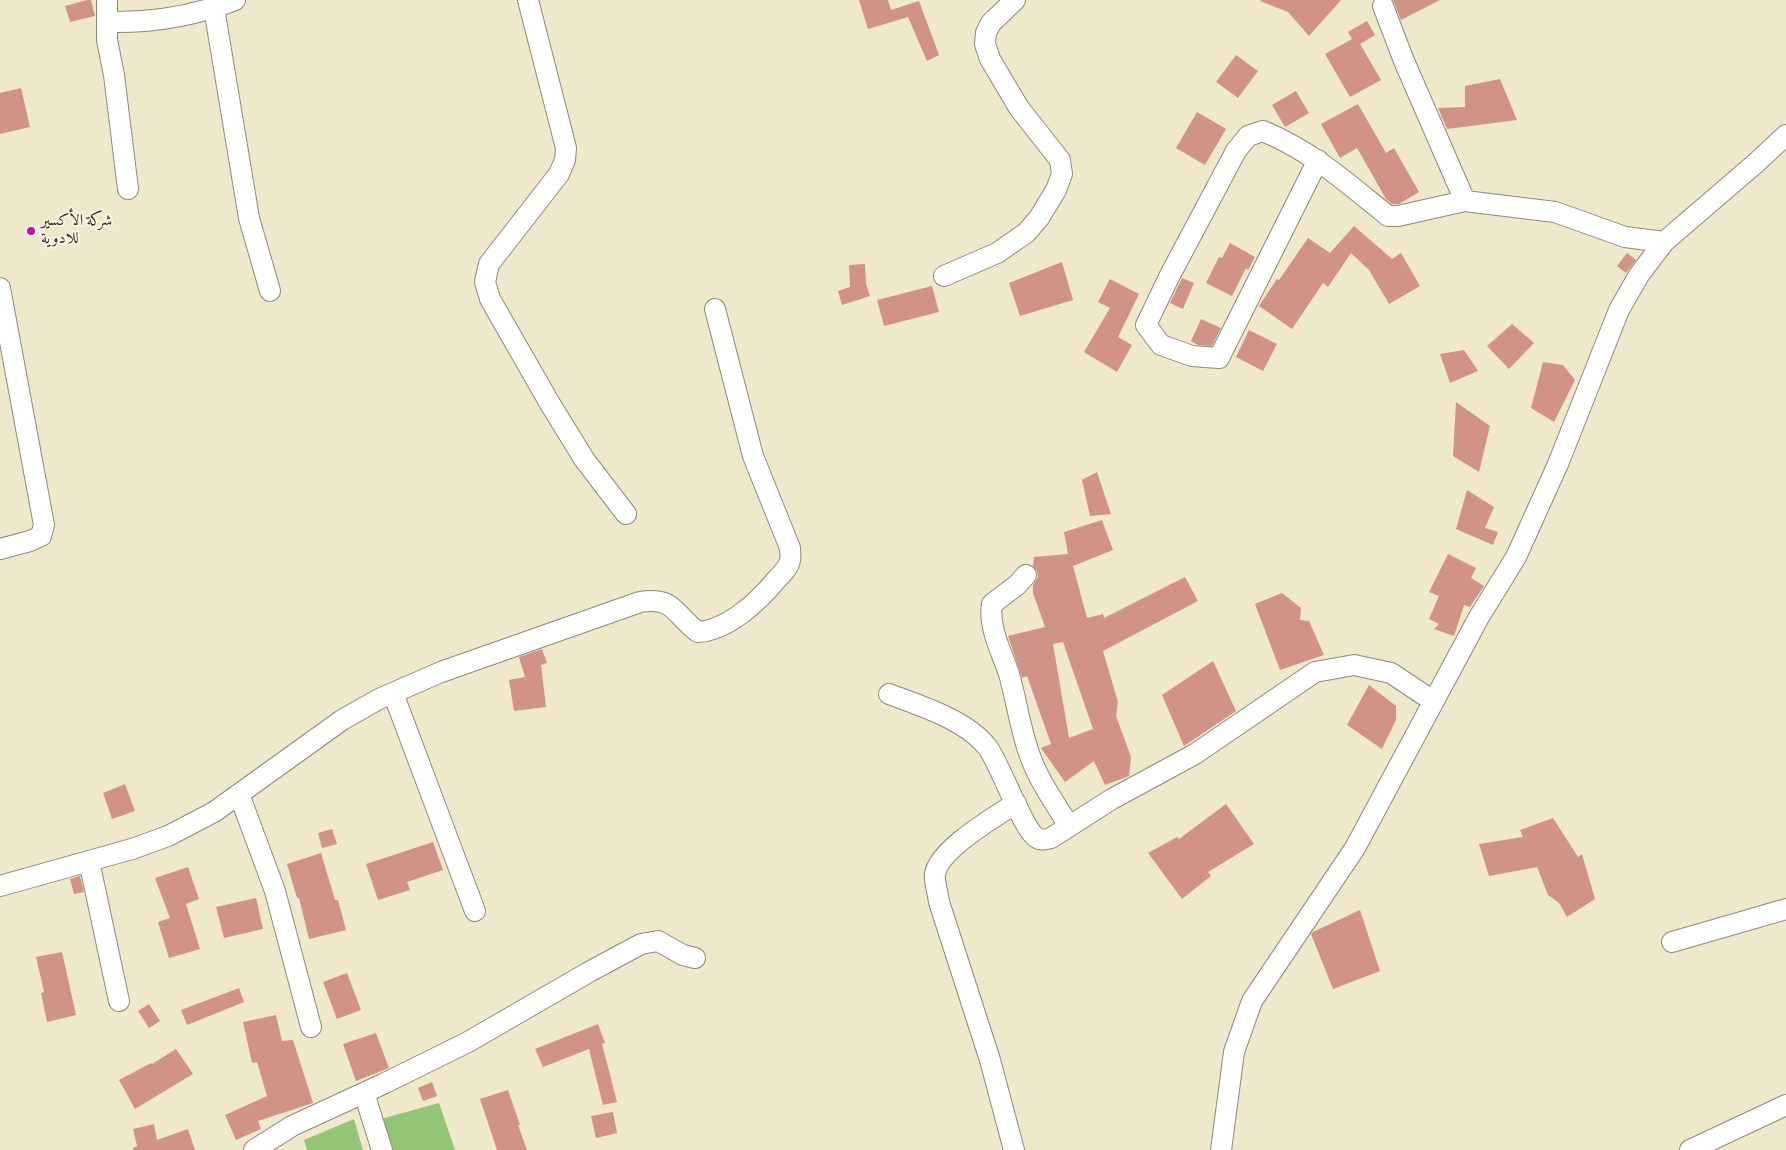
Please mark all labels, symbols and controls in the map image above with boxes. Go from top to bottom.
place label: شركة الأكسير للادوية [41,212,112,250]
marker: شركة الأكسير للادوية [25,225,37,237]

